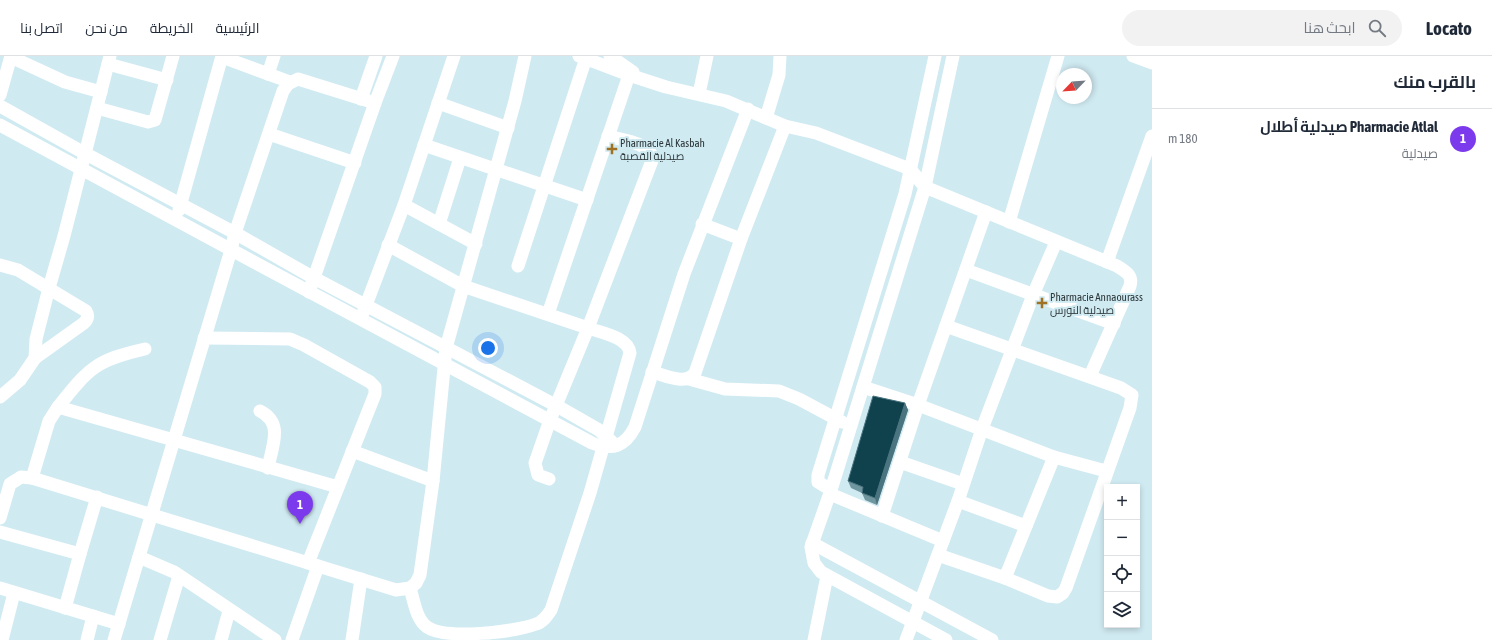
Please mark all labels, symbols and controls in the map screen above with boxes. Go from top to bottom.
search box [1122,10,1402,46]
icon: search [1366,17,1388,39]
text: Locato [1426,17,1472,39]
text: ابحث هنا [1303,19,1356,36]
text: اتصل بنا [20,20,63,36]
text: من نحن [85,20,128,36]
text: الخريطة [150,20,194,36]
text: الرئيسية [216,20,259,36]
north arrow [1056,68,1092,104]
text: بالقرب منك [1393,72,1476,92]
text: Pharmacie Atlal صيدلية أطلال [1260,118,1438,135]
text: 180 m [1168,131,1198,146]
text: 1 [1460,131,1466,146]
place label: Pharmacie Al Kasbah صيدلية القصبة [620,137,705,162]
marker: Pharmacie Al Kasbah صيدلية القصبة [607,144,617,154]
text: صيدلية [1402,146,1438,161]
place label: Pharmacie Annaourass صيدلية النورس [1050,291,1143,317]
marker: Pharmacie Annaourass صيدلية النورس [1037,298,1047,308]
your location [478,338,498,358]
map controls [1104,484,1140,628]
button: + [1104,484,1140,520]
pin: 1 [287,491,313,524]
button: − [1104,520,1140,556]
button: locate [1104,556,1140,592]
button: layers [1104,592,1140,628]

